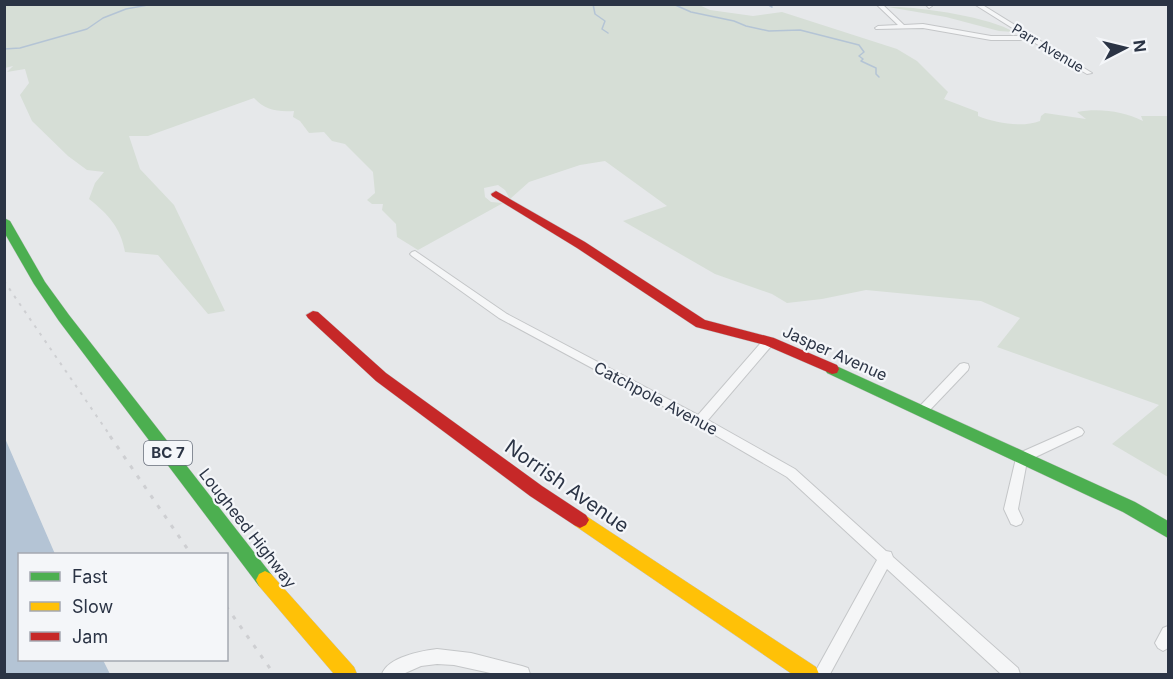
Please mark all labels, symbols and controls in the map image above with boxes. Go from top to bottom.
north arrow [1095,18,1155,78]
street label: Parr Avenue [1009,20,1087,76]
text: N [1129,39,1151,53]
street label: Jasper Avenue [780,321,890,385]
street label: Catchpole Avenue [591,357,721,439]
street label: Norrish Avenue [500,434,634,538]
road number: BC 7 [144,441,192,465]
street label: Lougheed Highway [195,464,301,592]
legend [18,553,228,661]
text: Fast [72,566,108,587]
text: Slow [72,596,113,617]
text: Jam [72,626,108,647]

